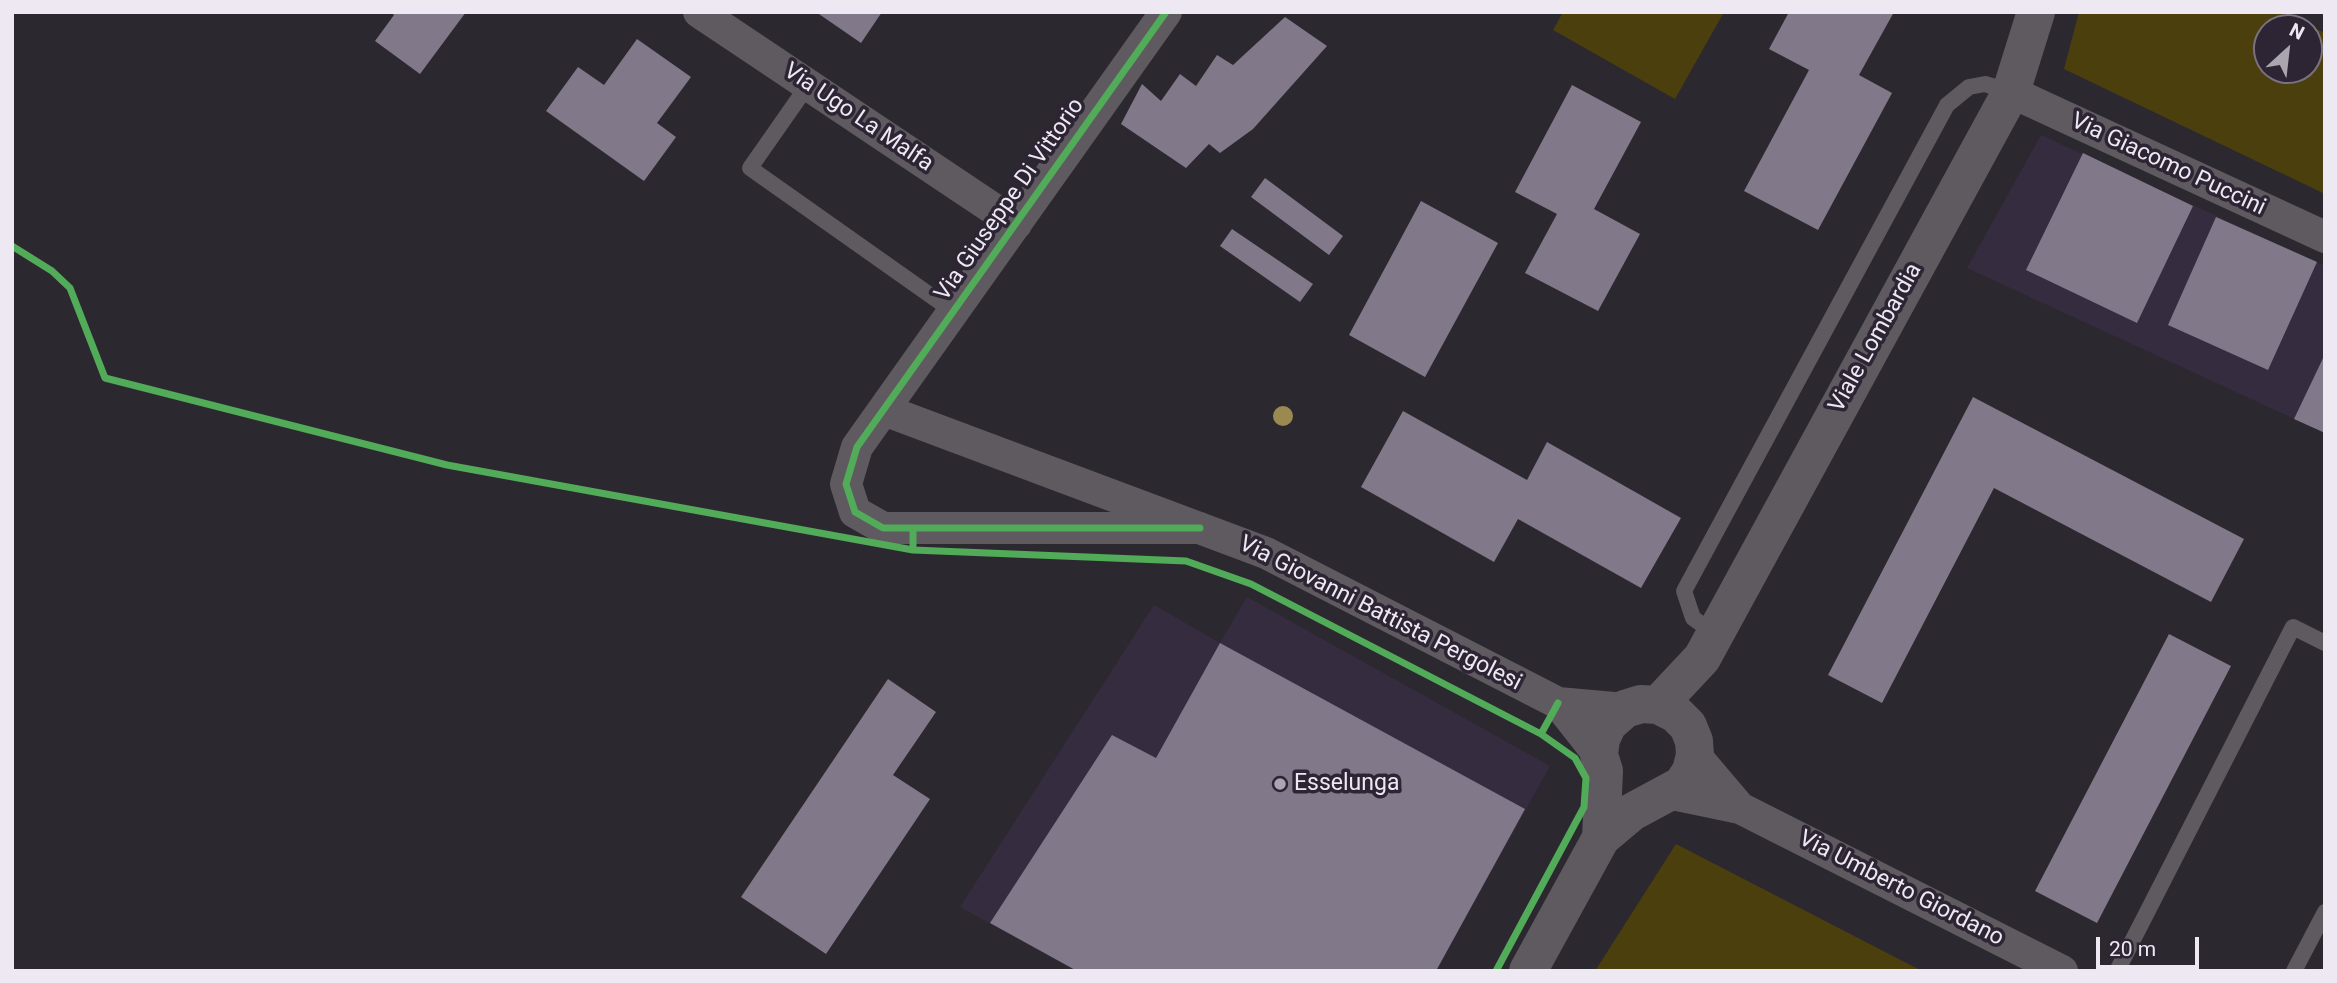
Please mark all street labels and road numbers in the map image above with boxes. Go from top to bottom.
street label: Via Ugo La Malfa [778,58,938,178]
street label: Via Giuseppe Di Vittorio [930,93,1090,307]
street label: Via Giacomo Puccini [2066,108,2270,222]
street label: Viale Lombardia [1824,259,1928,417]
street label: Via Giovanni Battista Pergolesi [1234,531,1526,697]
street label: Via Umberto Giordano [1794,825,2008,953]

